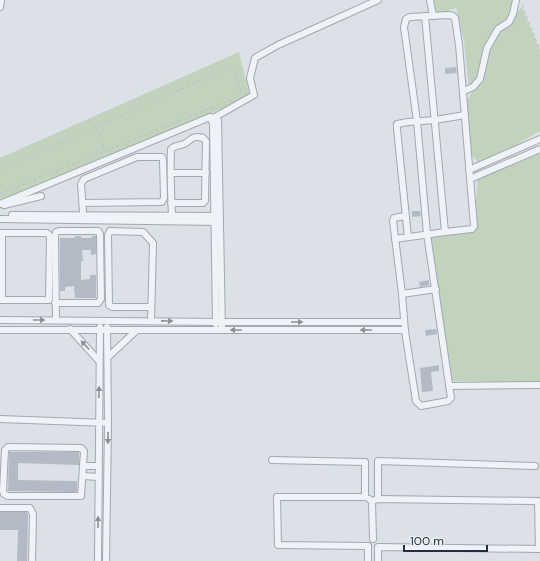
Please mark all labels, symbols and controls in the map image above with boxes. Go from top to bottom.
one-way arrow [33,317,46,323]
one-way arrow [161,318,174,324]
one-way arrow [291,319,304,325]
one-way arrow [229,327,242,333]
one-way arrow [359,327,372,333]
one-way arrow [80,340,89,350]
one-way arrow [96,385,102,398]
one-way arrow [105,432,111,445]
one-way arrow [95,515,101,528]
scale bar [404,527,487,553]
text: 100 m [410,533,444,549]

